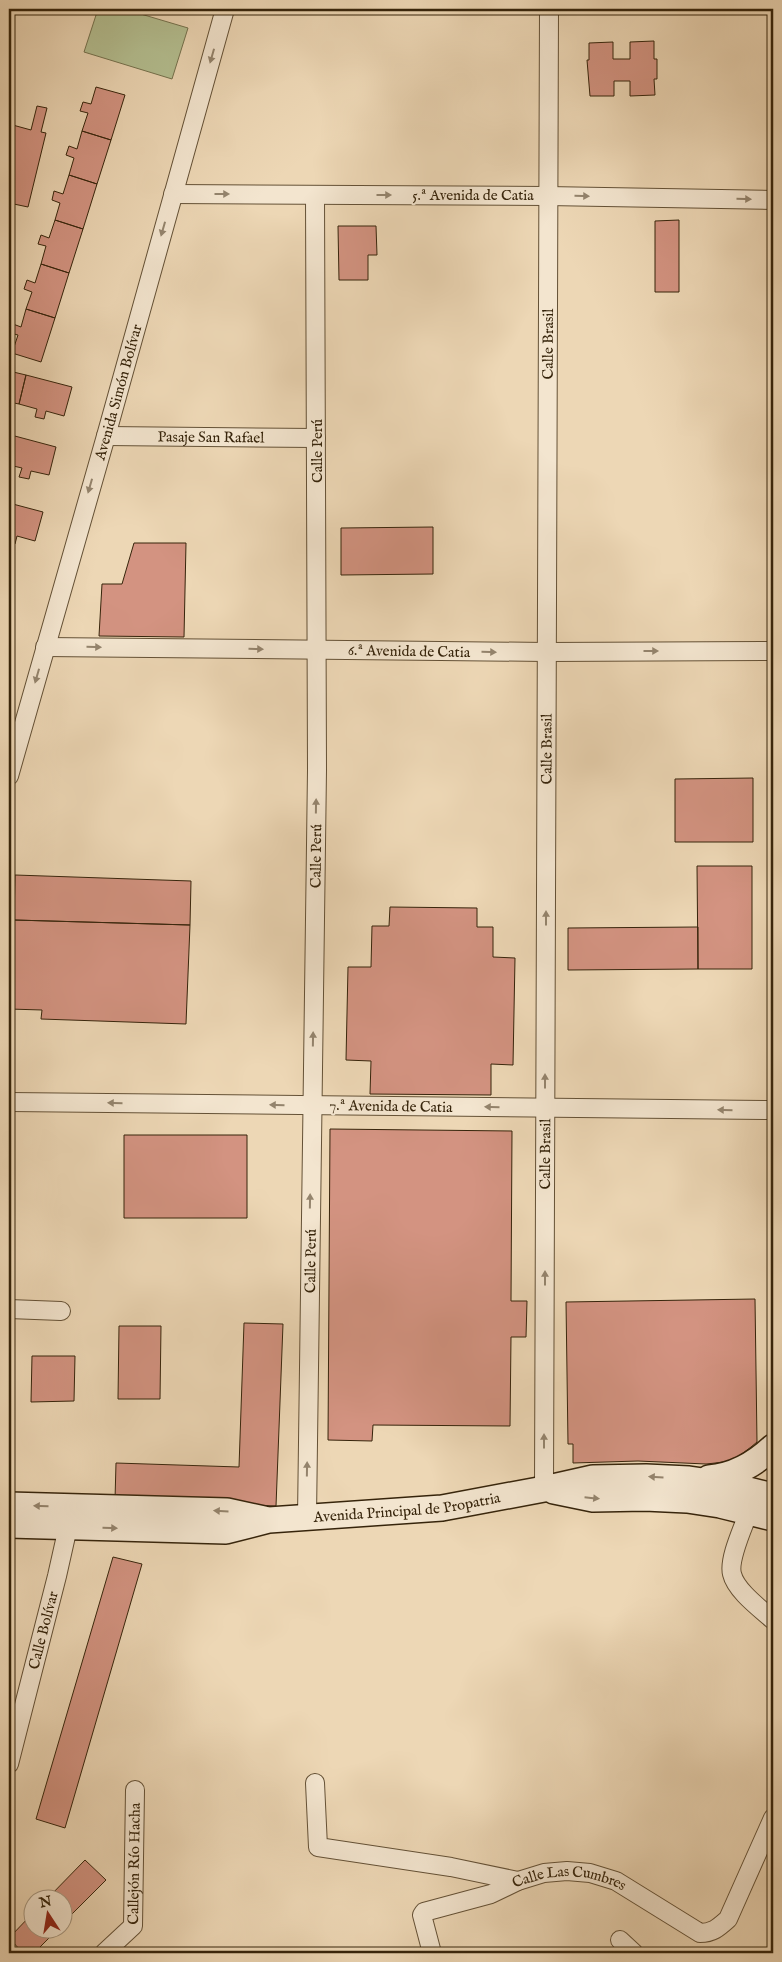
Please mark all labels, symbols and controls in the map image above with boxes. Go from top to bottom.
one-way arrow [207,48,215,63]
street label: 5.ª Avenida de Catia [412,186,534,205]
one-way arrow [214,190,230,198]
one-way arrow [376,191,392,199]
one-way arrow [574,192,590,200]
one-way arrow [736,195,752,203]
one-way arrow [159,221,167,237]
street label: Calle Brasil [539,308,558,379]
street label: Avenida Simón Bolívar [90,322,147,463]
street label: Calle Perú [308,419,327,483]
street label: Pasaje San Rafael [158,427,265,448]
one-way arrow [86,479,94,494]
street label: 6.ª Avenida de Catia [348,641,471,662]
one-way arrow [86,644,102,652]
one-way arrow [249,645,265,653]
one-way arrow [644,647,660,655]
one-way arrow [481,648,497,656]
one-way arrow [33,669,41,684]
street label: Calle Brasil [537,713,557,784]
one-way arrow [312,798,320,814]
street label: Calle Perú [306,824,326,888]
one-way arrow [542,910,550,926]
one-way arrow [309,1030,317,1046]
one-way arrow [542,1072,550,1088]
street label: 7.ª Avenida de Catia [329,1096,453,1117]
one-way arrow [106,1099,122,1107]
one-way arrow [269,1101,285,1109]
one-way arrow [484,1103,500,1111]
one-way arrow [716,1106,732,1114]
street label: Calle Brasil [536,1118,555,1189]
one-way arrow [306,1193,314,1209]
street label: Calle Perú [301,1229,321,1293]
one-way arrow [541,1270,549,1286]
one-way arrow [540,1432,548,1448]
one-way arrow [303,1460,311,1476]
one-way arrow [648,1473,664,1481]
street label: Avenida Principal de Propatria [312,1488,502,1527]
one-way arrow [584,1494,600,1502]
one-way arrow [33,1501,49,1509]
one-way arrow [213,1507,229,1515]
one-way arrow [102,1524,118,1532]
street label: Calle Bolívar [25,1589,63,1672]
street label: Callejón Río Hacha [124,1802,145,1925]
street label: Calle Las Cumbres [509,1862,630,1895]
north arrow [22,1890,72,1940]
text: N [37,1892,53,1913]

